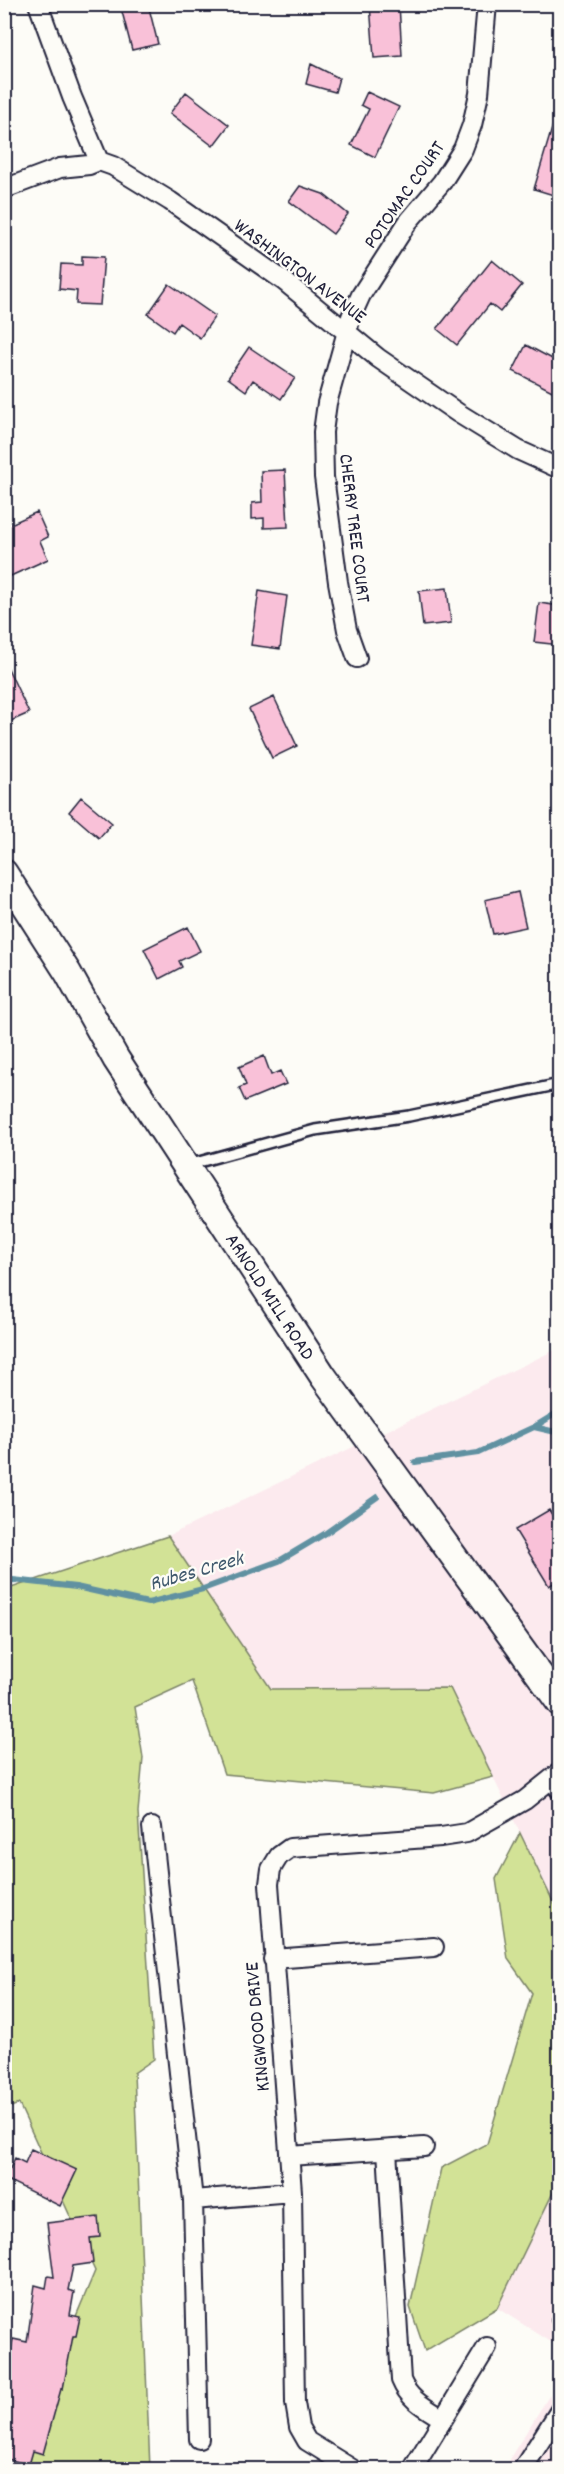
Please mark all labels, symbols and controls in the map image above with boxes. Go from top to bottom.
street label: POTOMAC COURT [358,136,453,255]
street label: WASHINGTON AVENUE [227,213,371,332]
street label: CHERRY TREE COURT [330,452,376,604]
street label: ARNOLD MILL ROAD [217,1229,320,1367]
water label: Rubes Creek [146,1545,250,1601]
street label: KINGWOOD DRIVE [239,1961,279,2093]

